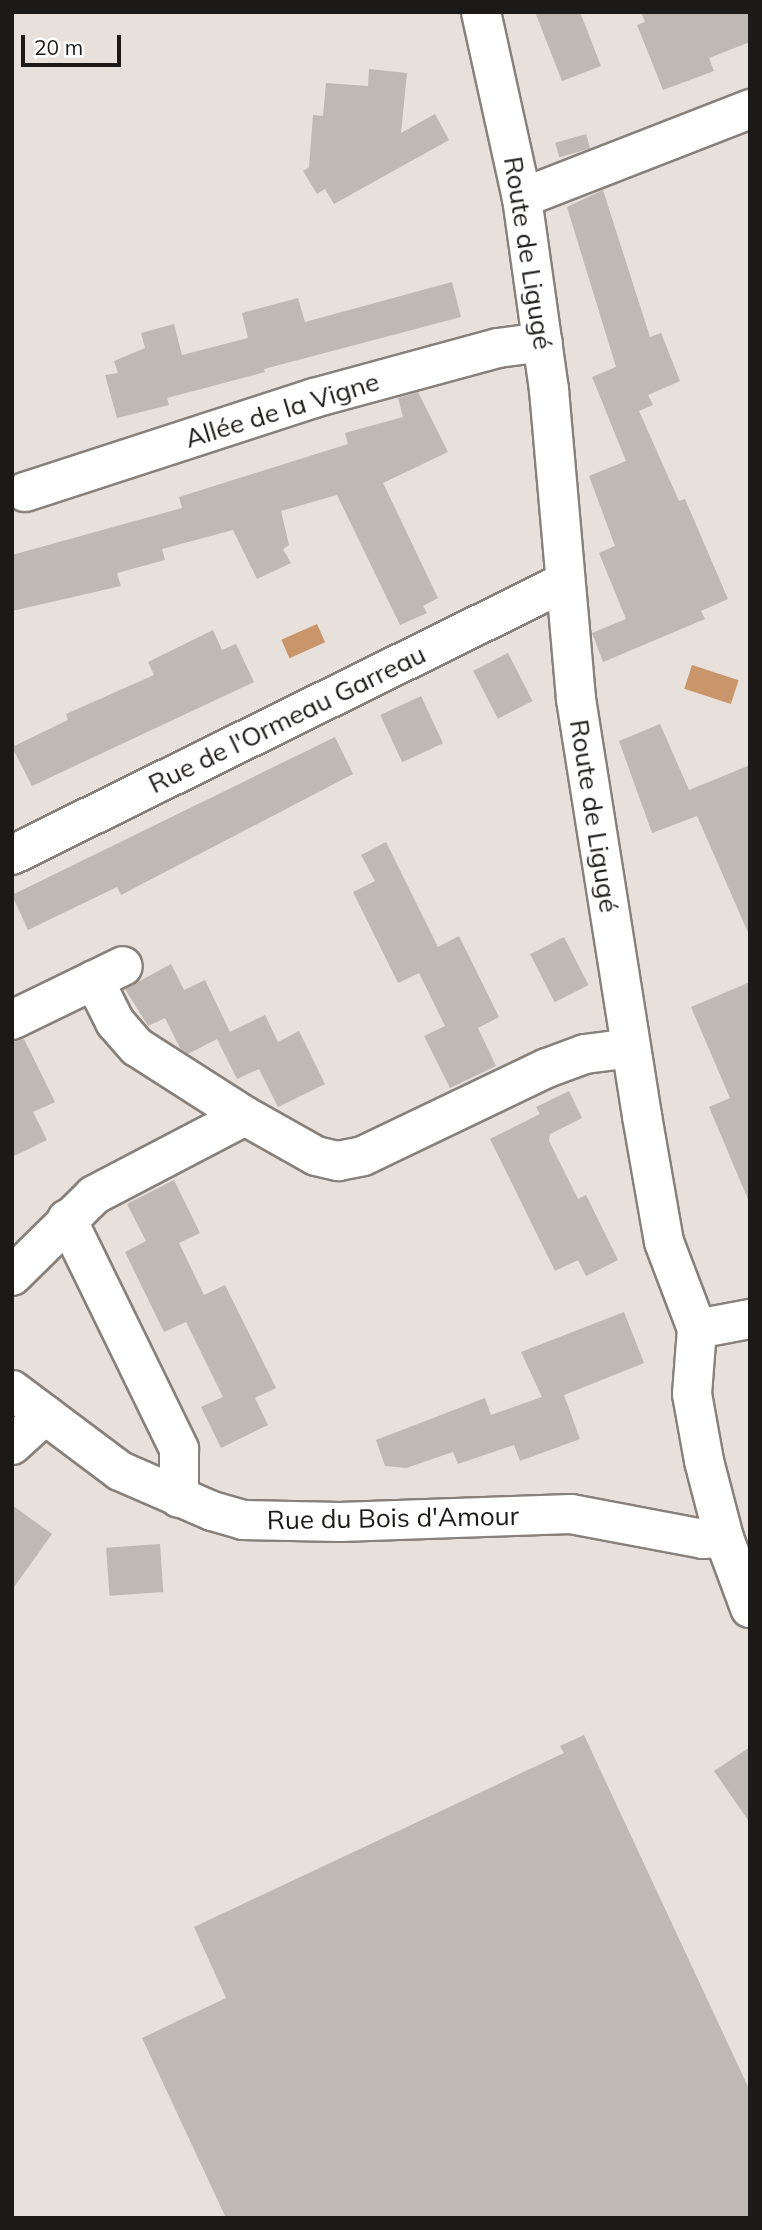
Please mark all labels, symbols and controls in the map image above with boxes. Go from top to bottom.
scale bar [24,21,124,65]
text: 20 m [34,34,83,60]
street label: Route de Ligugé [497,154,559,352]
street label: Allée de la Vigne [181,366,383,454]
street label: Rue de l'Ormeau Garreau [143,638,431,800]
street label: Route de Ligugé [563,717,625,915]
street label: Rue du Bois d'Amour [267,1500,519,1536]

